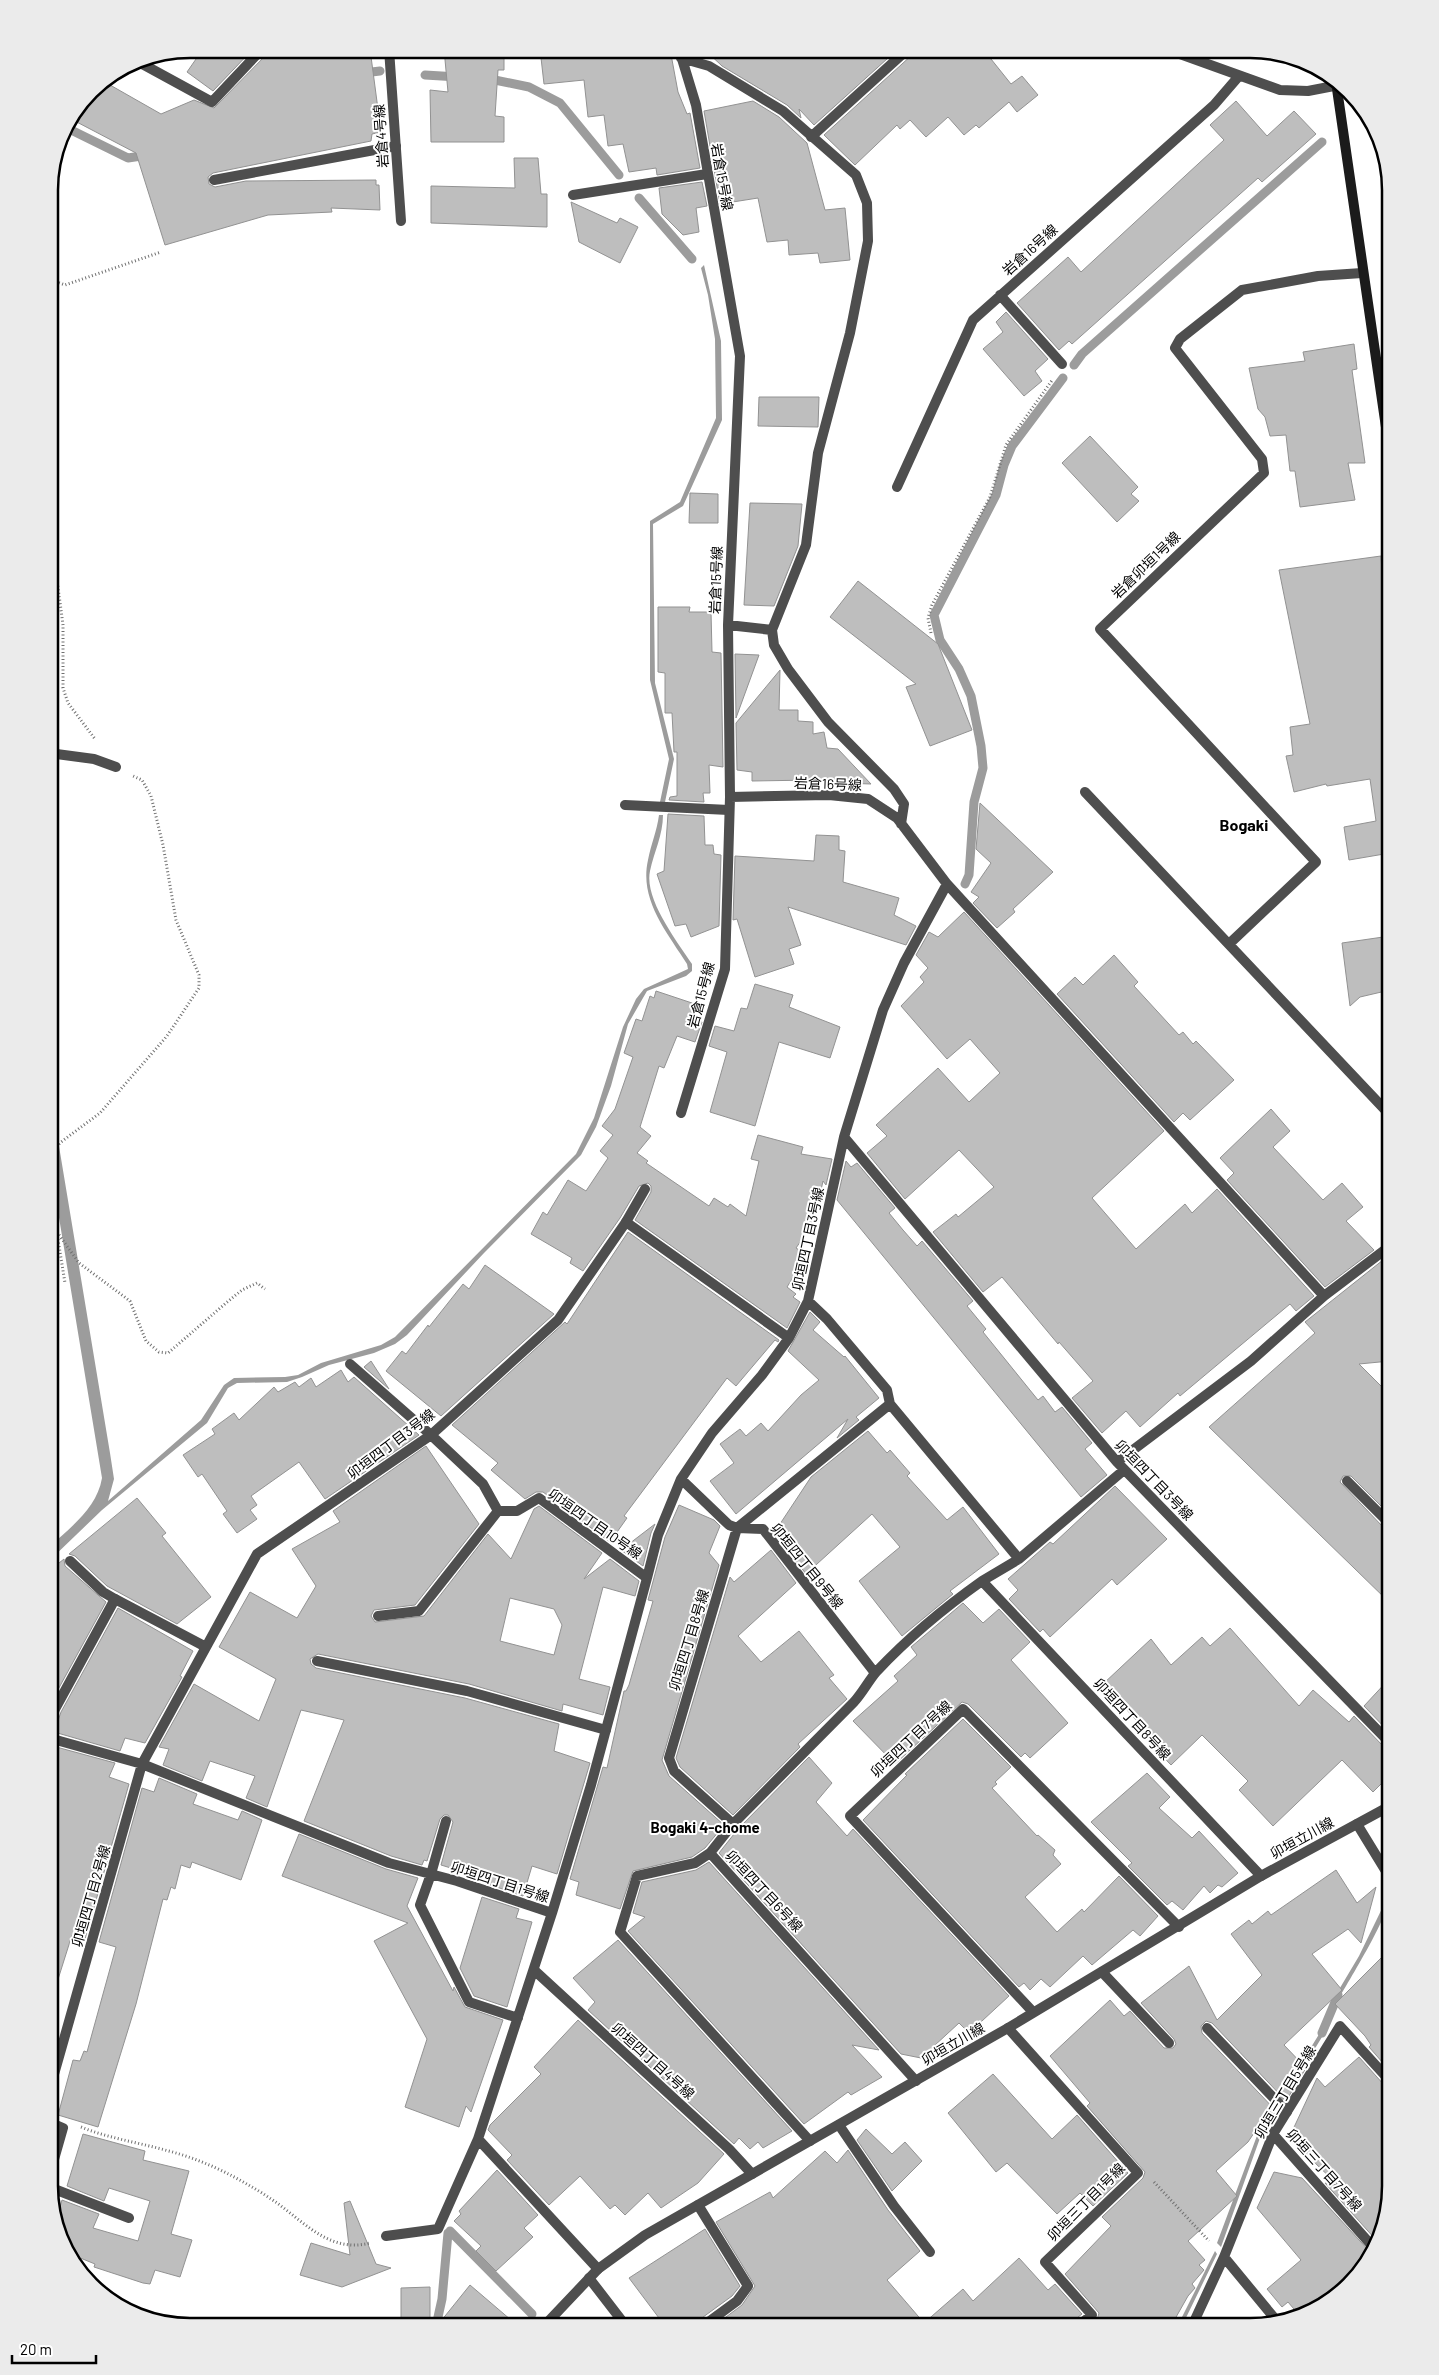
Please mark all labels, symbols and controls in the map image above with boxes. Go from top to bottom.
street label: 岩倉4号線 [370,104,391,168]
street label: 岩倉15号線 [708,142,737,212]
street label: 岩倉16号線 [999,221,1061,279]
street label: 岩倉卯垣1号線 [1108,528,1184,602]
street label: 岩倉15号線 [706,546,725,614]
street label: 岩倉16号線 [794,774,862,793]
district label: Bogaki [1220,815,1268,834]
street label: 岩倉15号線 [683,960,718,1030]
street label: 卯垣四丁目3号線 [788,1186,827,1292]
street label: 卯垣四丁目3号線 [344,1405,438,1482]
street label: 卯垣四丁目3号線 [1112,1436,1197,1523]
street label: 卯垣四丁目10号線 [545,1485,646,1562]
street label: 卯垣四丁目9号線 [768,1519,847,1612]
street label: 卯垣四丁目8号線 [665,1587,712,1693]
street label: 卯垣四丁目8号線 [1090,1674,1174,1763]
street label: 卯垣四丁目7号線 [867,1697,955,1781]
street label: 卯垣立川線 [1267,1813,1336,1862]
district label: Bogaki 4-chome [650,1818,760,1836]
street label: 卯垣四丁目2号線 [68,1843,113,1949]
street label: 卯垣四丁目6号線 [722,1846,806,1935]
street label: 卯垣四丁目1号線 [449,1858,552,1906]
street label: 卯垣四丁目4号線 [608,2019,698,2102]
street label: 卯垣立川線 [918,2019,987,2068]
street label: 卯垣三丁目5号線 [1250,2042,1319,2141]
street label: 卯垣三丁目7号線 [1283,2125,1366,2214]
street label: 卯垣三丁目1号線 [1043,2159,1128,2244]
scale bar [12,2332,96,2364]
text: 20 m [20,2340,52,2358]

